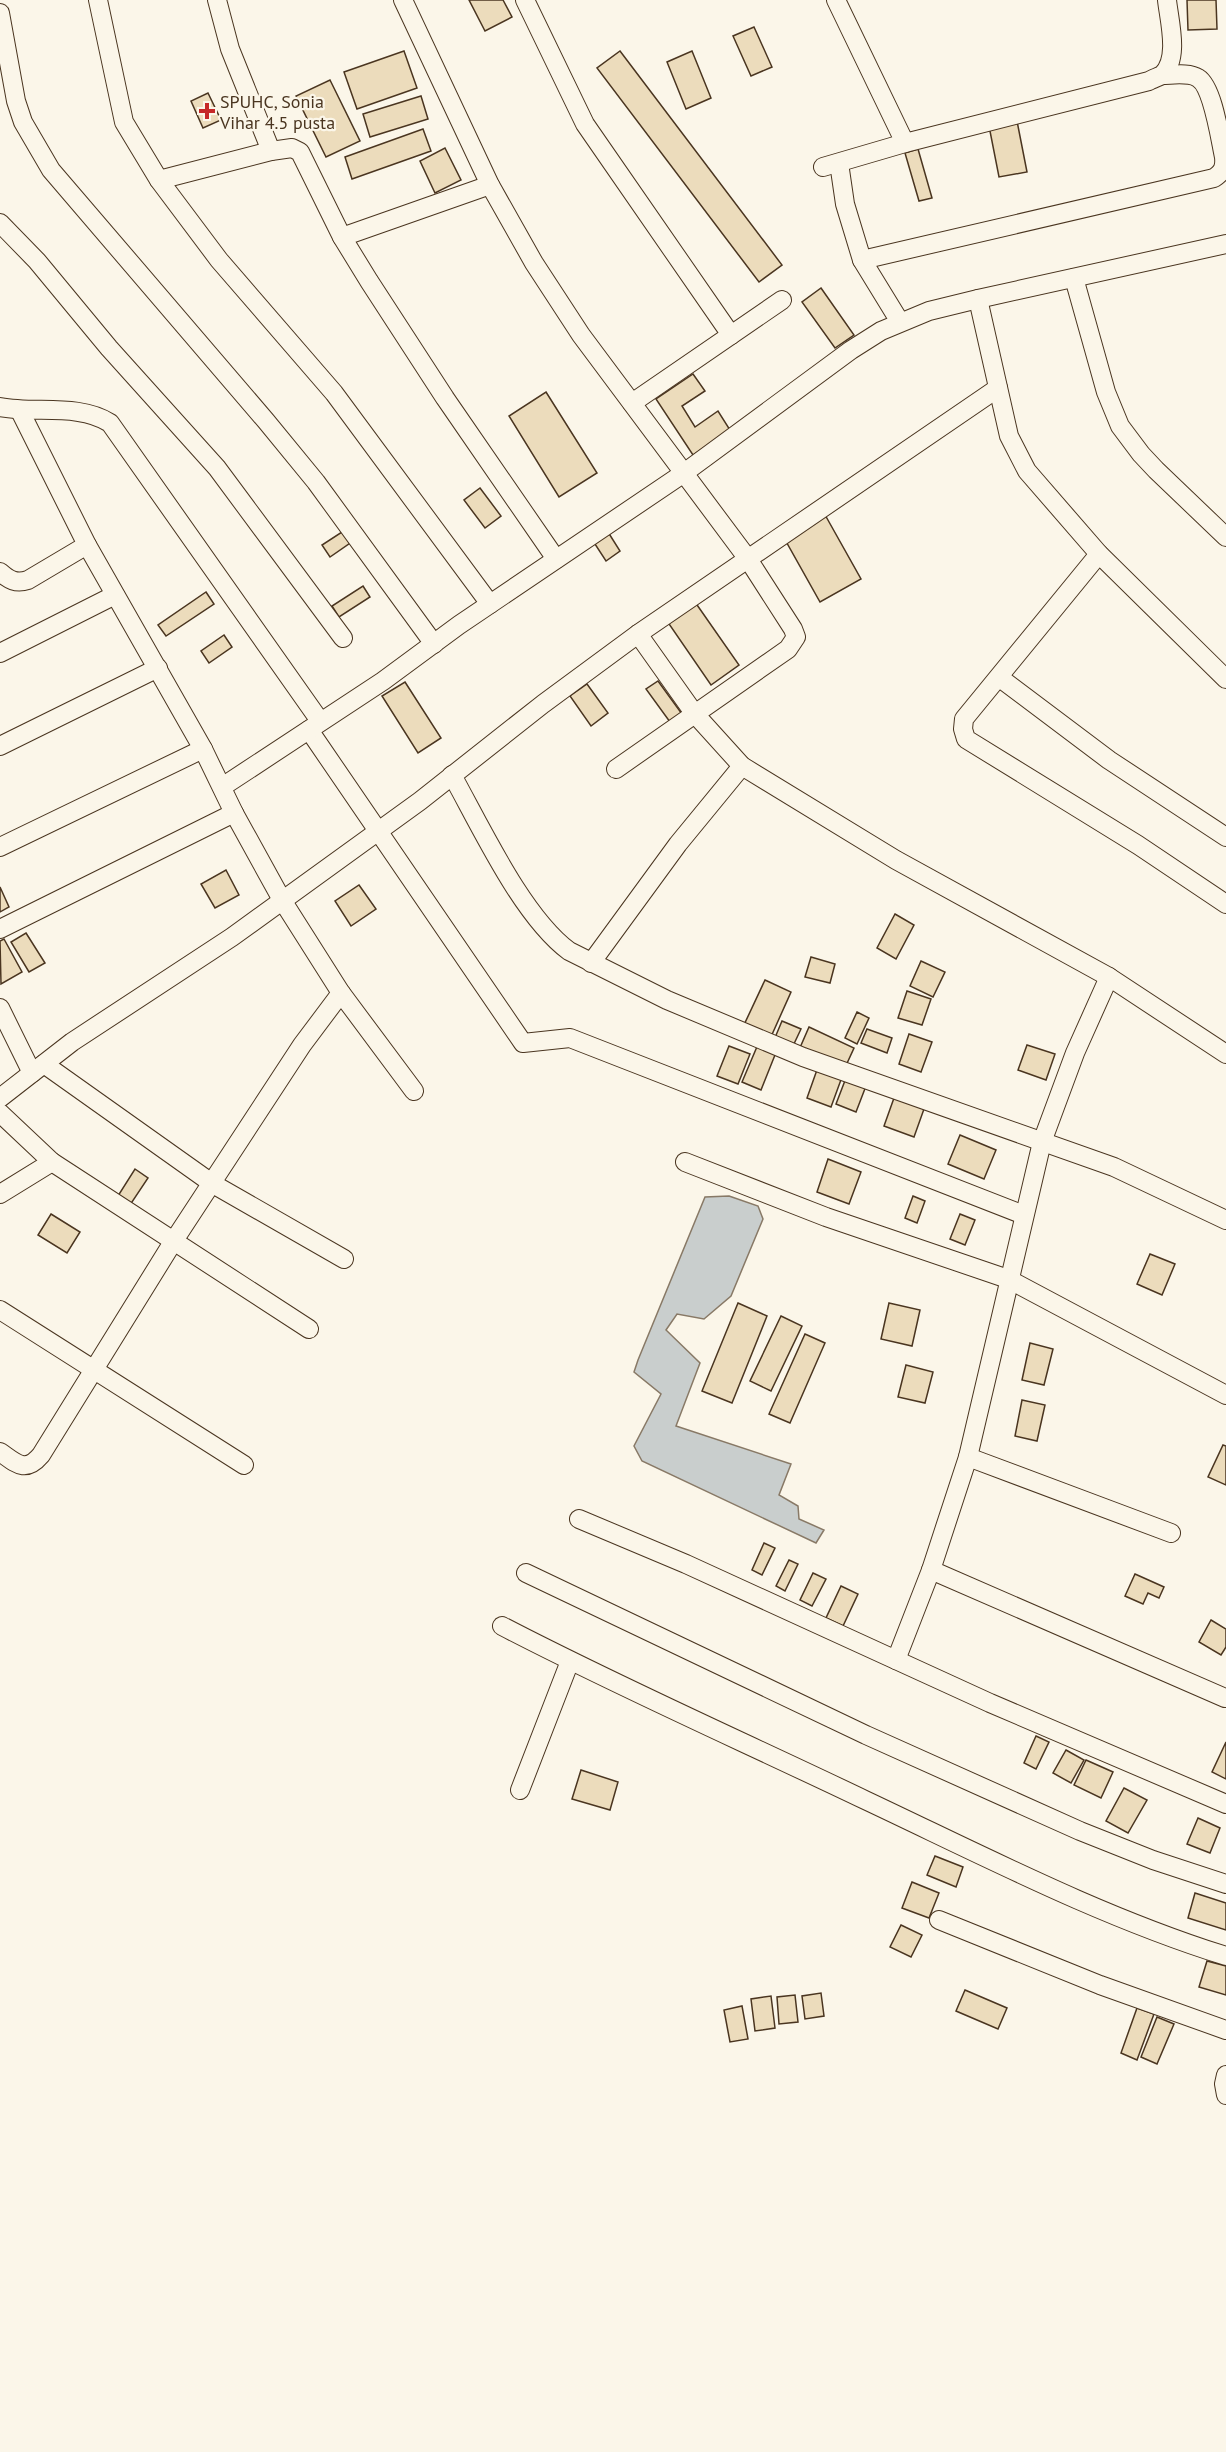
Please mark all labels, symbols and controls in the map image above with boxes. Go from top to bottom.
place label: SPUHC, Sonia Vihar 4.5 pusta [219,90,335,134]
marker: SPUHC, Sonia Vihar 4.5 pusta [198,102,216,120]

